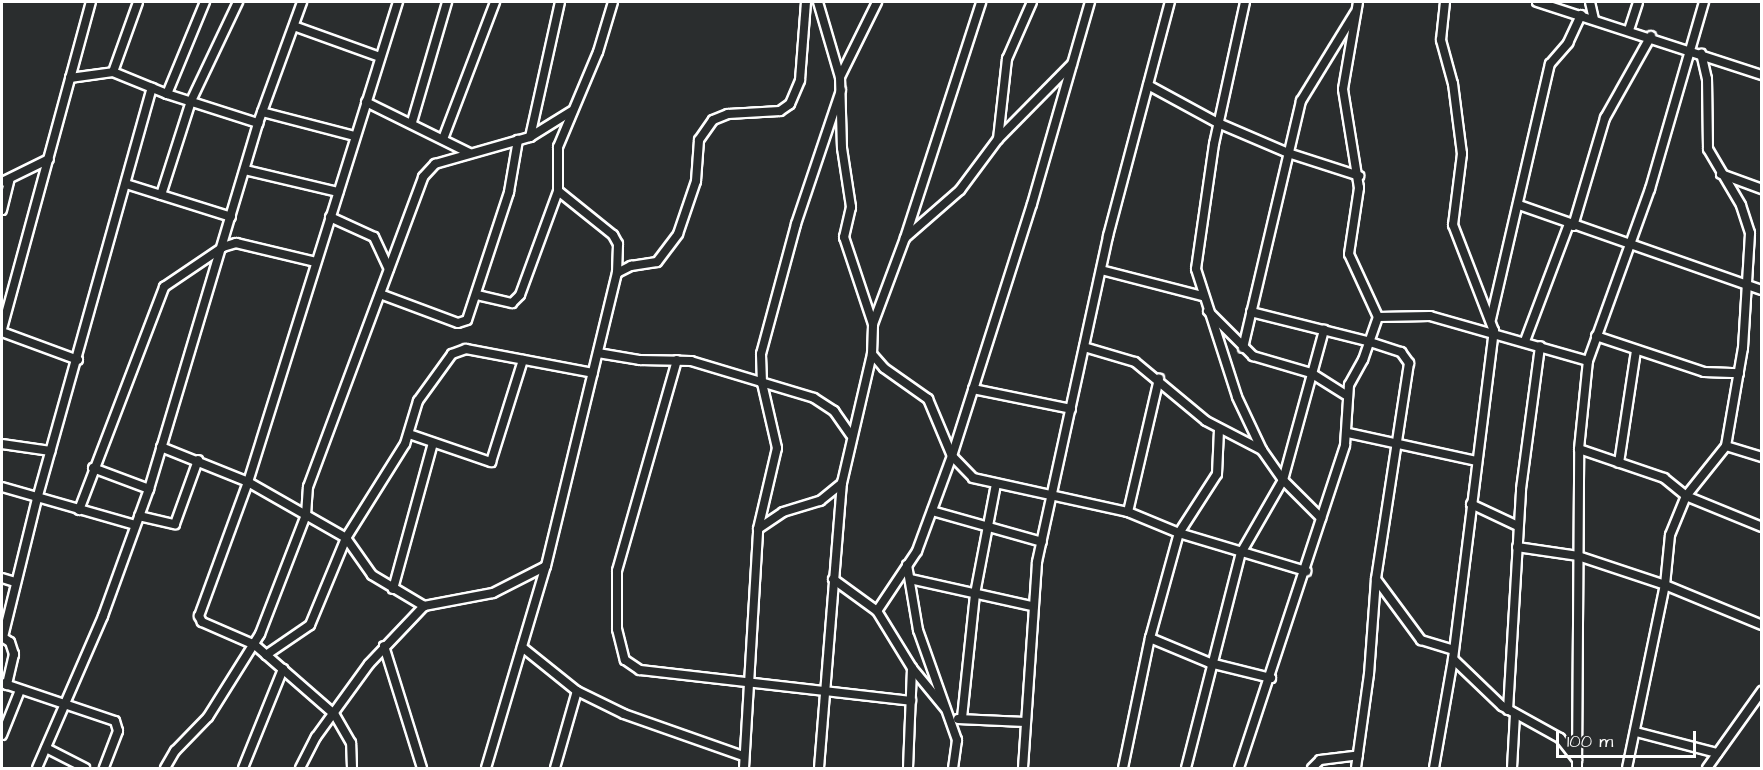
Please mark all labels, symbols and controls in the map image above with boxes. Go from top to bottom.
scale bar [1559,719,1698,757]
text: 100 m [1567,729,1613,754]

